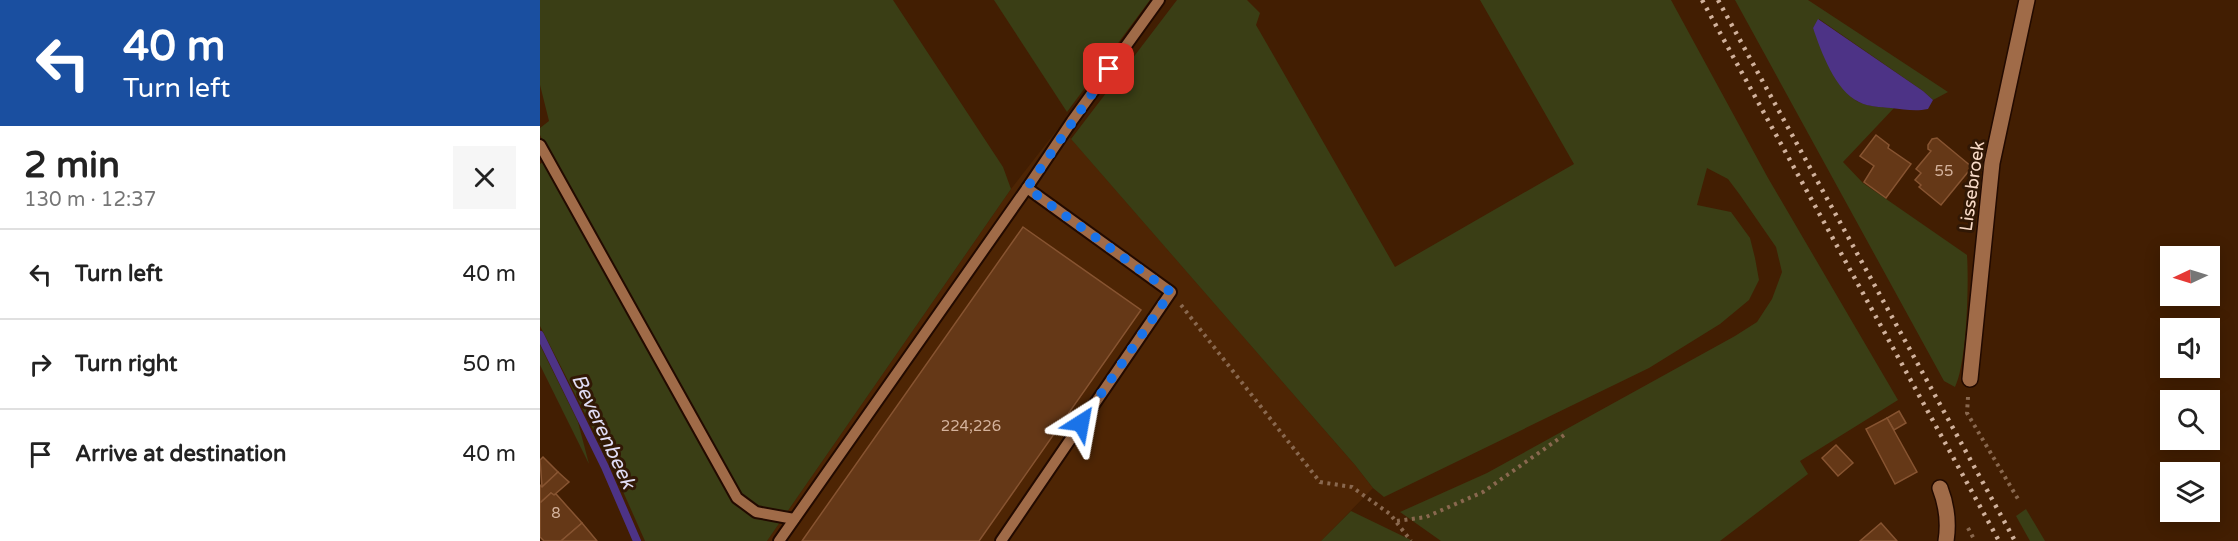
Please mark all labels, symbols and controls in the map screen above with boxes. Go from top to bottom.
text: 40 m [123,21,225,72]
icon: left [24,24,102,102]
pin [1083,43,1134,94]
icon: arrive [1092,52,1125,85]
text: Turn left [123,72,230,105]
street label: Lissebroek [1955,139,1989,233]
text: 2 min [24,144,120,187]
button: close [453,146,516,209]
house number: 55 [1935,162,1953,180]
text: 130 m · 12:37 [24,188,156,212]
north arrow [2160,246,2220,306]
map controls [2160,246,2220,522]
icon: left [24,258,57,291]
text: Turn left [75,261,163,287]
text: 40 m [462,261,516,287]
button: sound [2160,318,2220,378]
icon: right [24,348,57,381]
text: Turn right [75,351,177,377]
text: 50 m [462,351,516,377]
water label: Beverenbeek [566,370,641,494]
button: search [2160,390,2220,450]
position arrow [1049,391,1113,455]
house number: 224;226 [941,417,1001,435]
icon: arrive [24,438,57,471]
text: Arrive at destination [75,441,286,467]
text: 40 m [462,441,516,467]
button: layers [2160,462,2220,522]
house number: 8 [551,504,561,522]

